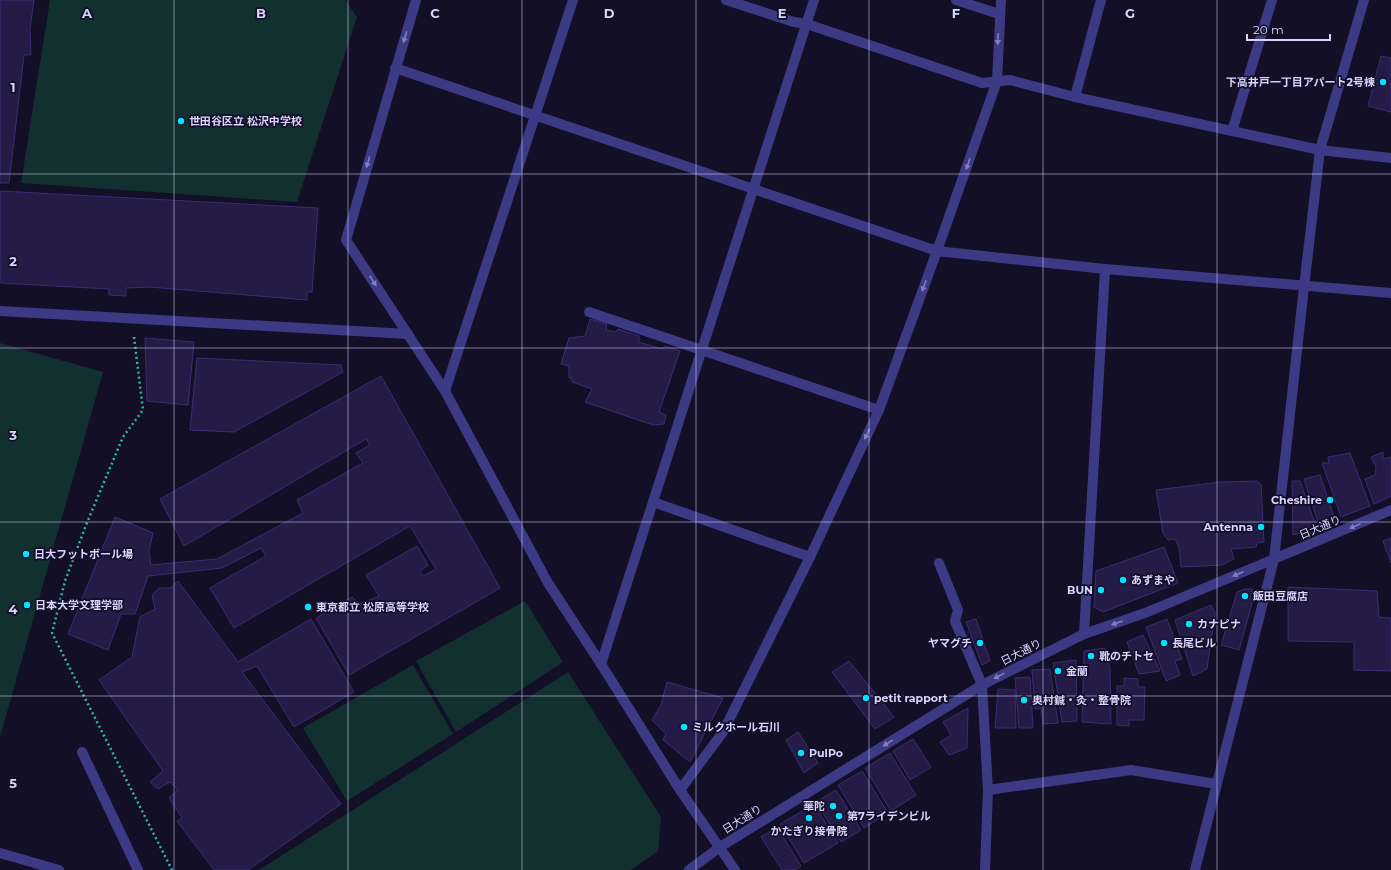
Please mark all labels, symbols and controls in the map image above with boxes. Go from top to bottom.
text: A [81,5,93,21]
text: B [256,5,266,21]
text: C [430,5,440,21]
text: D [604,5,615,21]
text: E [778,5,787,21]
text: F [952,5,960,21]
text: G [1125,5,1135,21]
scale bar [1247,16,1330,42]
text: 20 m [1253,22,1284,37]
one-way arrow [402,32,408,44]
one-way arrow [995,33,1002,45]
place label: 下高井戸一丁目アパート2号棟 [1226,75,1375,89]
marker: 下高井戸一丁目アパート2号棟 [1378,77,1388,87]
text: 1 [10,79,16,95]
place label: 世田谷区立 松沢中学校 [189,114,302,128]
marker: 世田谷区立 松沢中学校 [176,116,186,126]
one-way arrow [365,156,371,168]
one-way arrow [964,158,970,170]
text: 2 [9,253,17,269]
one-way arrow [370,275,377,287]
one-way arrow [921,281,927,293]
text: 3 [8,427,17,443]
one-way arrow [864,428,870,439]
place label: Cheshire [1271,493,1322,507]
marker: Cheshire [1325,495,1335,505]
street label: 日大通り [1297,512,1343,542]
place label: Antenna [1202,520,1253,534]
marker: Antenna [1256,522,1266,532]
one-way arrow [1349,522,1361,529]
place label: 日大フットボール場 [34,547,133,561]
marker: 日大フットボール場 [21,549,31,559]
one-way arrow [1231,572,1243,578]
place label: あずまや [1131,573,1175,587]
marker: あずまや [1118,575,1128,585]
place label: BUN [1067,583,1093,597]
marker: BUN [1096,585,1106,595]
place label: 飯田豆腐店 [1252,589,1308,603]
marker: 飯田豆腐店 [1240,591,1250,601]
place label: 日本大学文理学部 [35,598,123,612]
marker: 日本大学文理学部 [22,600,32,610]
place label: 東京都立 松原高等学校 [316,600,429,614]
text: 4 [9,601,18,617]
marker: 東京都立 松原高等学校 [303,602,313,612]
place label: カナピナ [1197,617,1241,631]
marker: カナピナ [1184,619,1194,629]
one-way arrow [1111,620,1123,626]
place label: ヤマグチ [928,636,972,650]
street label: 日大通り [998,636,1044,668]
place label: 長尾ビル [1172,636,1216,650]
marker: ヤマグチ [975,638,985,648]
marker: 長尾ビル [1159,638,1169,648]
place label: 靴のチトセ [1099,649,1154,663]
marker: 靴のチトセ [1086,651,1096,661]
place label: 金蘭 [1066,664,1088,678]
marker: 金蘭 [1053,666,1063,676]
one-way arrow [993,673,1005,680]
place label: petit rapport [874,691,948,705]
marker: petit rapport [861,693,871,703]
place label: 奥村鍼・灸・整骨院 [1032,693,1131,707]
marker: 奥村鍼・灸・整骨院 [1019,695,1029,705]
place label: ミルクホール石川 [692,720,780,734]
marker: ミルクホール石川 [679,722,689,732]
one-way arrow [882,740,894,747]
place label: PulPo [809,746,843,760]
marker: PulPo [796,748,806,758]
text: 5 [9,775,17,791]
place label: 華陀 [803,799,825,813]
street label: 日大通り [720,801,764,837]
marker: 華陀 [828,801,838,811]
place label: 第7ライデンビル [847,809,931,823]
marker: 第7ライデンビル [834,811,844,821]
marker: かたぎり接骨院 [804,813,814,823]
place label: かたぎり接骨院 [771,824,848,838]

